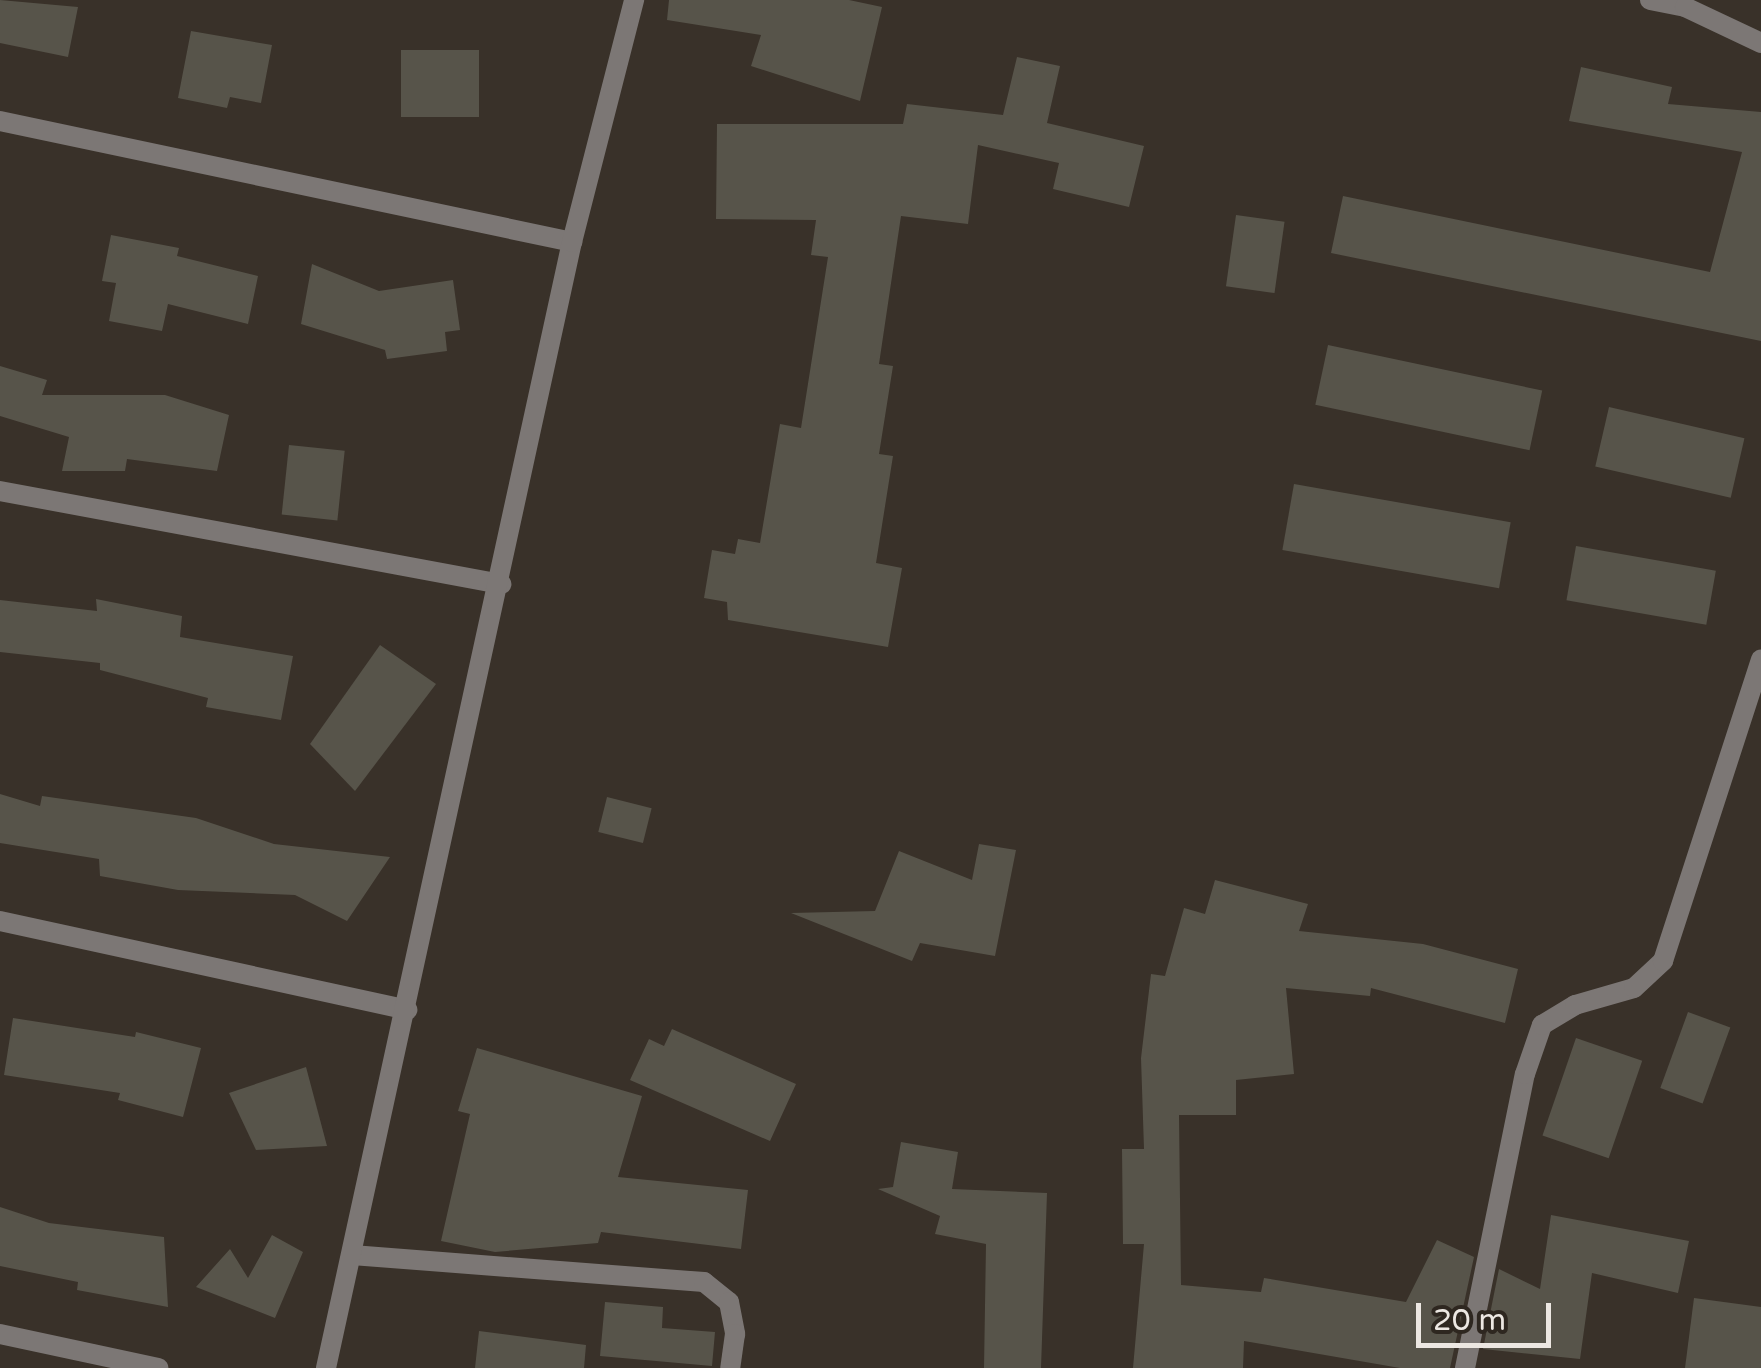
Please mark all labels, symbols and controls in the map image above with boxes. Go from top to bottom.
scale bar [1421,1283,1556,1345]
text: 20 m [1433,1302,1506,1339]

